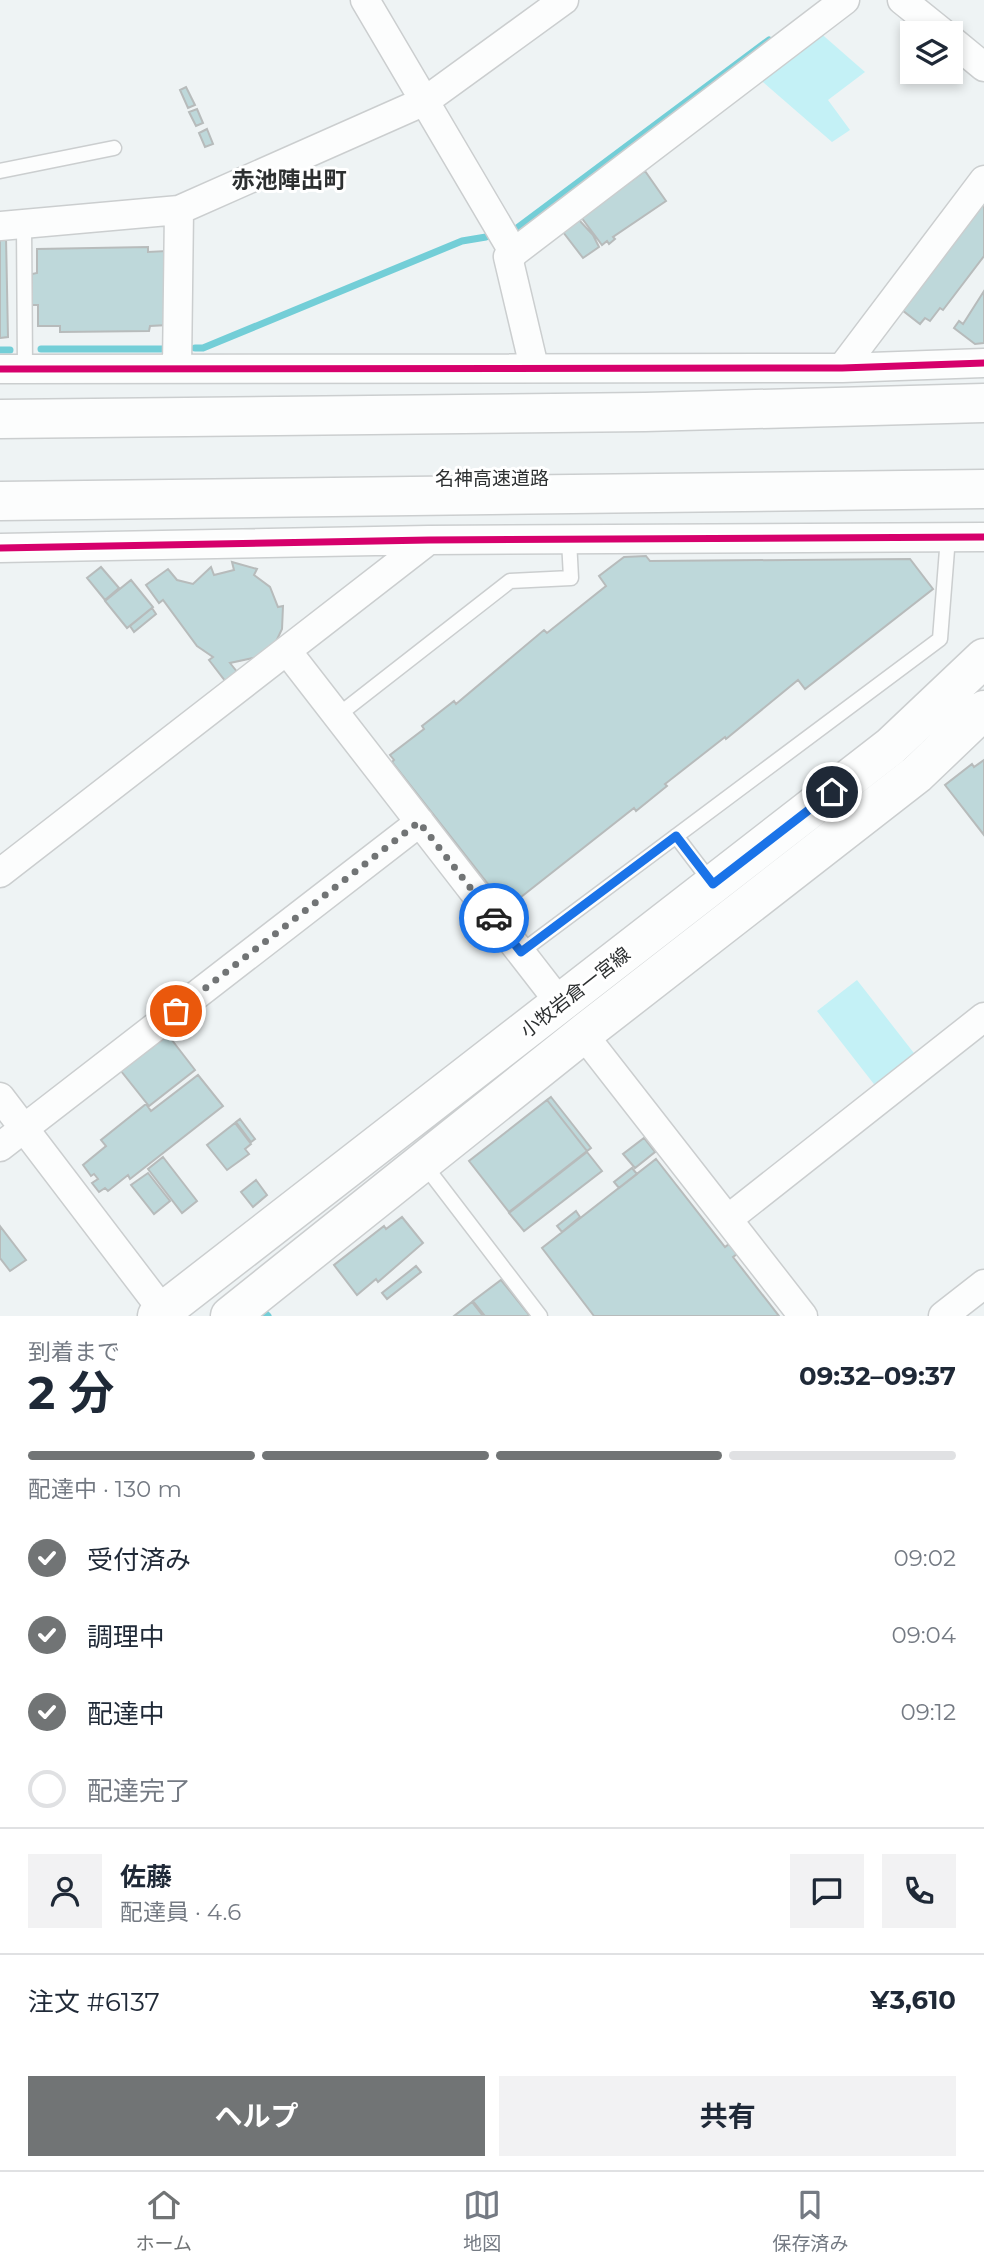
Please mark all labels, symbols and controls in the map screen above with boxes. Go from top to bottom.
map controls [900,21,963,84]
button: layers [900,21,963,84]
district label: 赤池陣出町 [232,166,347,194]
street label: 名神高速道路 [435,467,549,490]
pin [802,762,862,822]
icon: home [813,773,851,811]
courier [459,883,529,953]
icon: car [475,899,513,937]
street label: 小牧岩倉一宮線 [516,942,635,1042]
pin [146,981,206,1041]
icon: bag [157,992,195,1030]
text: 到着まで [28,1338,120,1366]
text: 09:32–09:37 [799,1360,956,1392]
text: 2 分 [28,1364,114,1421]
text: 配達中 · 130 m [28,1475,182,1503]
icon: check [28,1539,66,1577]
text: 受付済み [87,1544,191,1576]
text: 09:02 [894,1544,956,1572]
icon: check [28,1616,66,1654]
text: 調理中 [87,1621,165,1653]
text: 09:04 [891,1621,956,1649]
icon: check [28,1693,66,1731]
text: 配達中 [87,1698,165,1730]
text: 09:12 [901,1698,956,1726]
text: 配達完了 [87,1775,191,1807]
button: person [28,1854,102,1928]
button: chat [790,1854,864,1928]
button: phone [882,1854,956,1928]
text: 佐藤 [120,1861,172,1893]
text: 配達員 · 4.6 [120,1898,241,1926]
text: ¥3,610 [870,1984,956,2016]
text: 注文 #6137 [28,1986,160,2018]
button: ヘルプ [28,2076,485,2156]
button: 共有 [499,2076,956,2156]
tab: ホーム [136,2186,192,2255]
tab: 地図 [463,2186,501,2255]
tab: 保存済み [772,2186,848,2255]

